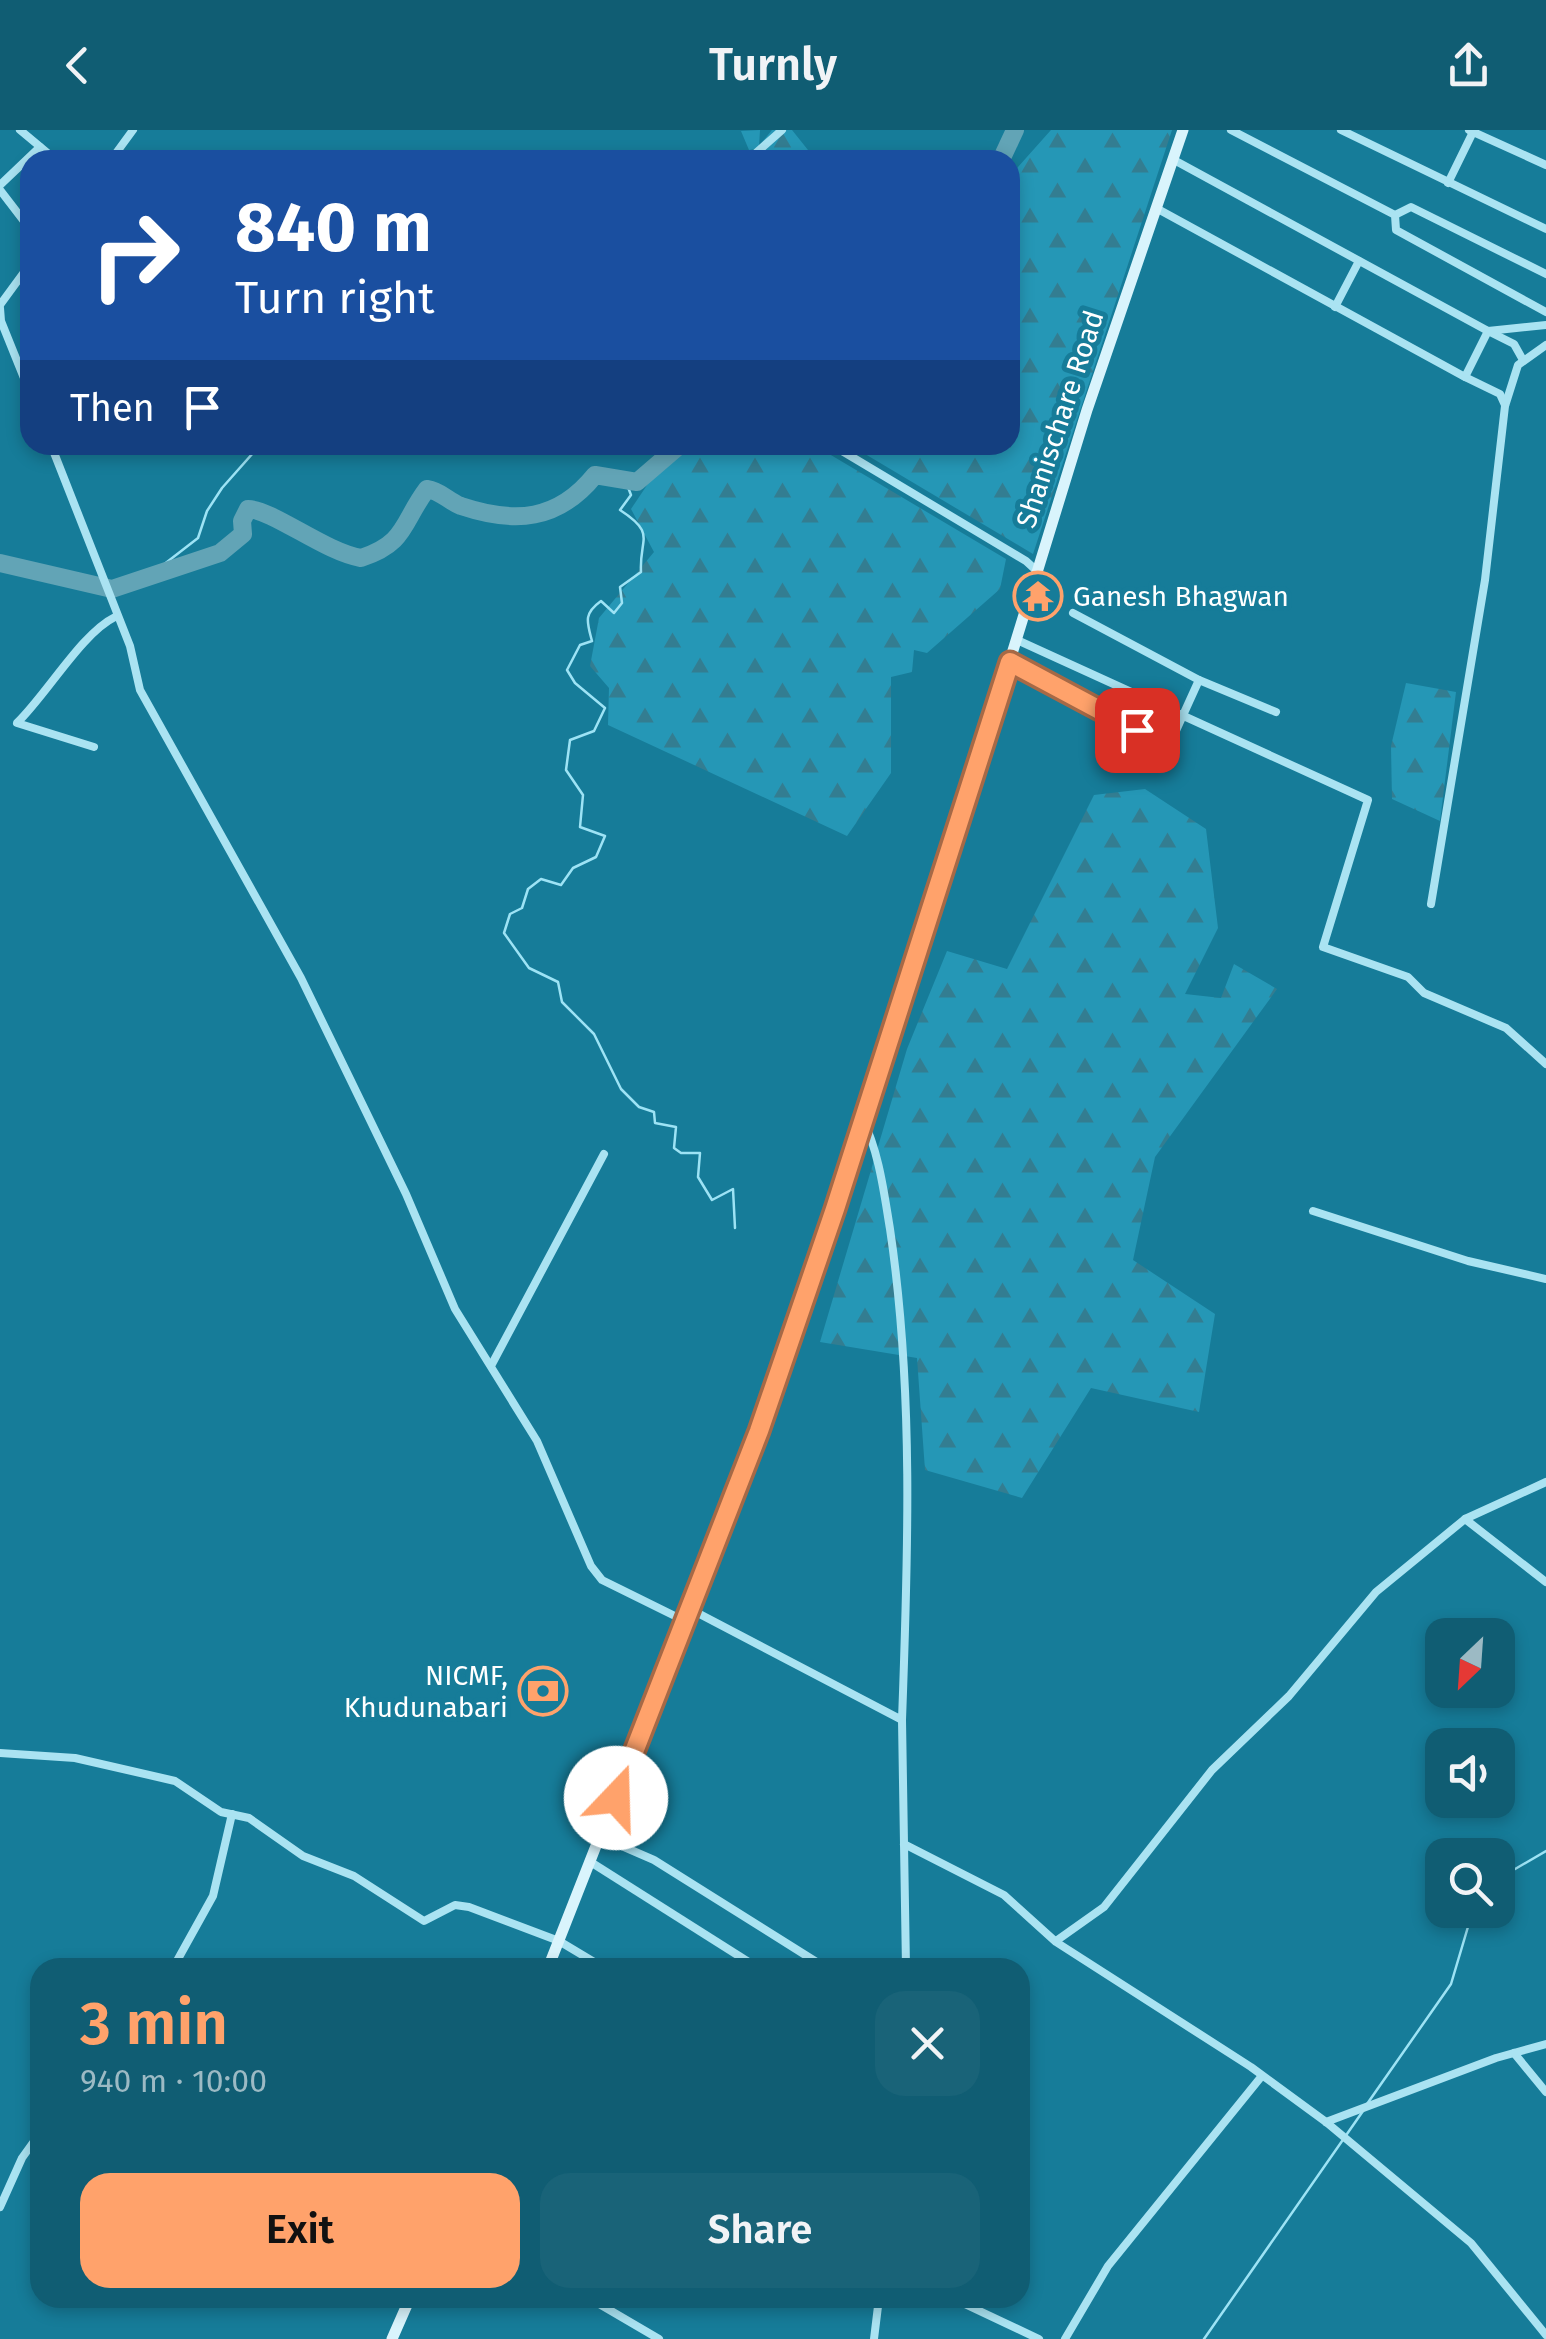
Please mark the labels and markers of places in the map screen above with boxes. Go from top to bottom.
temple icon: Ganesh Bhagwan [1012,570,1064,622]
place label: Ganesh Bhagwan [1073,580,1289,613]
pin [1095,688,1180,773]
place label: NICMF, Khudunabari [344,1659,508,1724]
bank icon: NICMF, Khudunabari [517,1665,569,1717]

